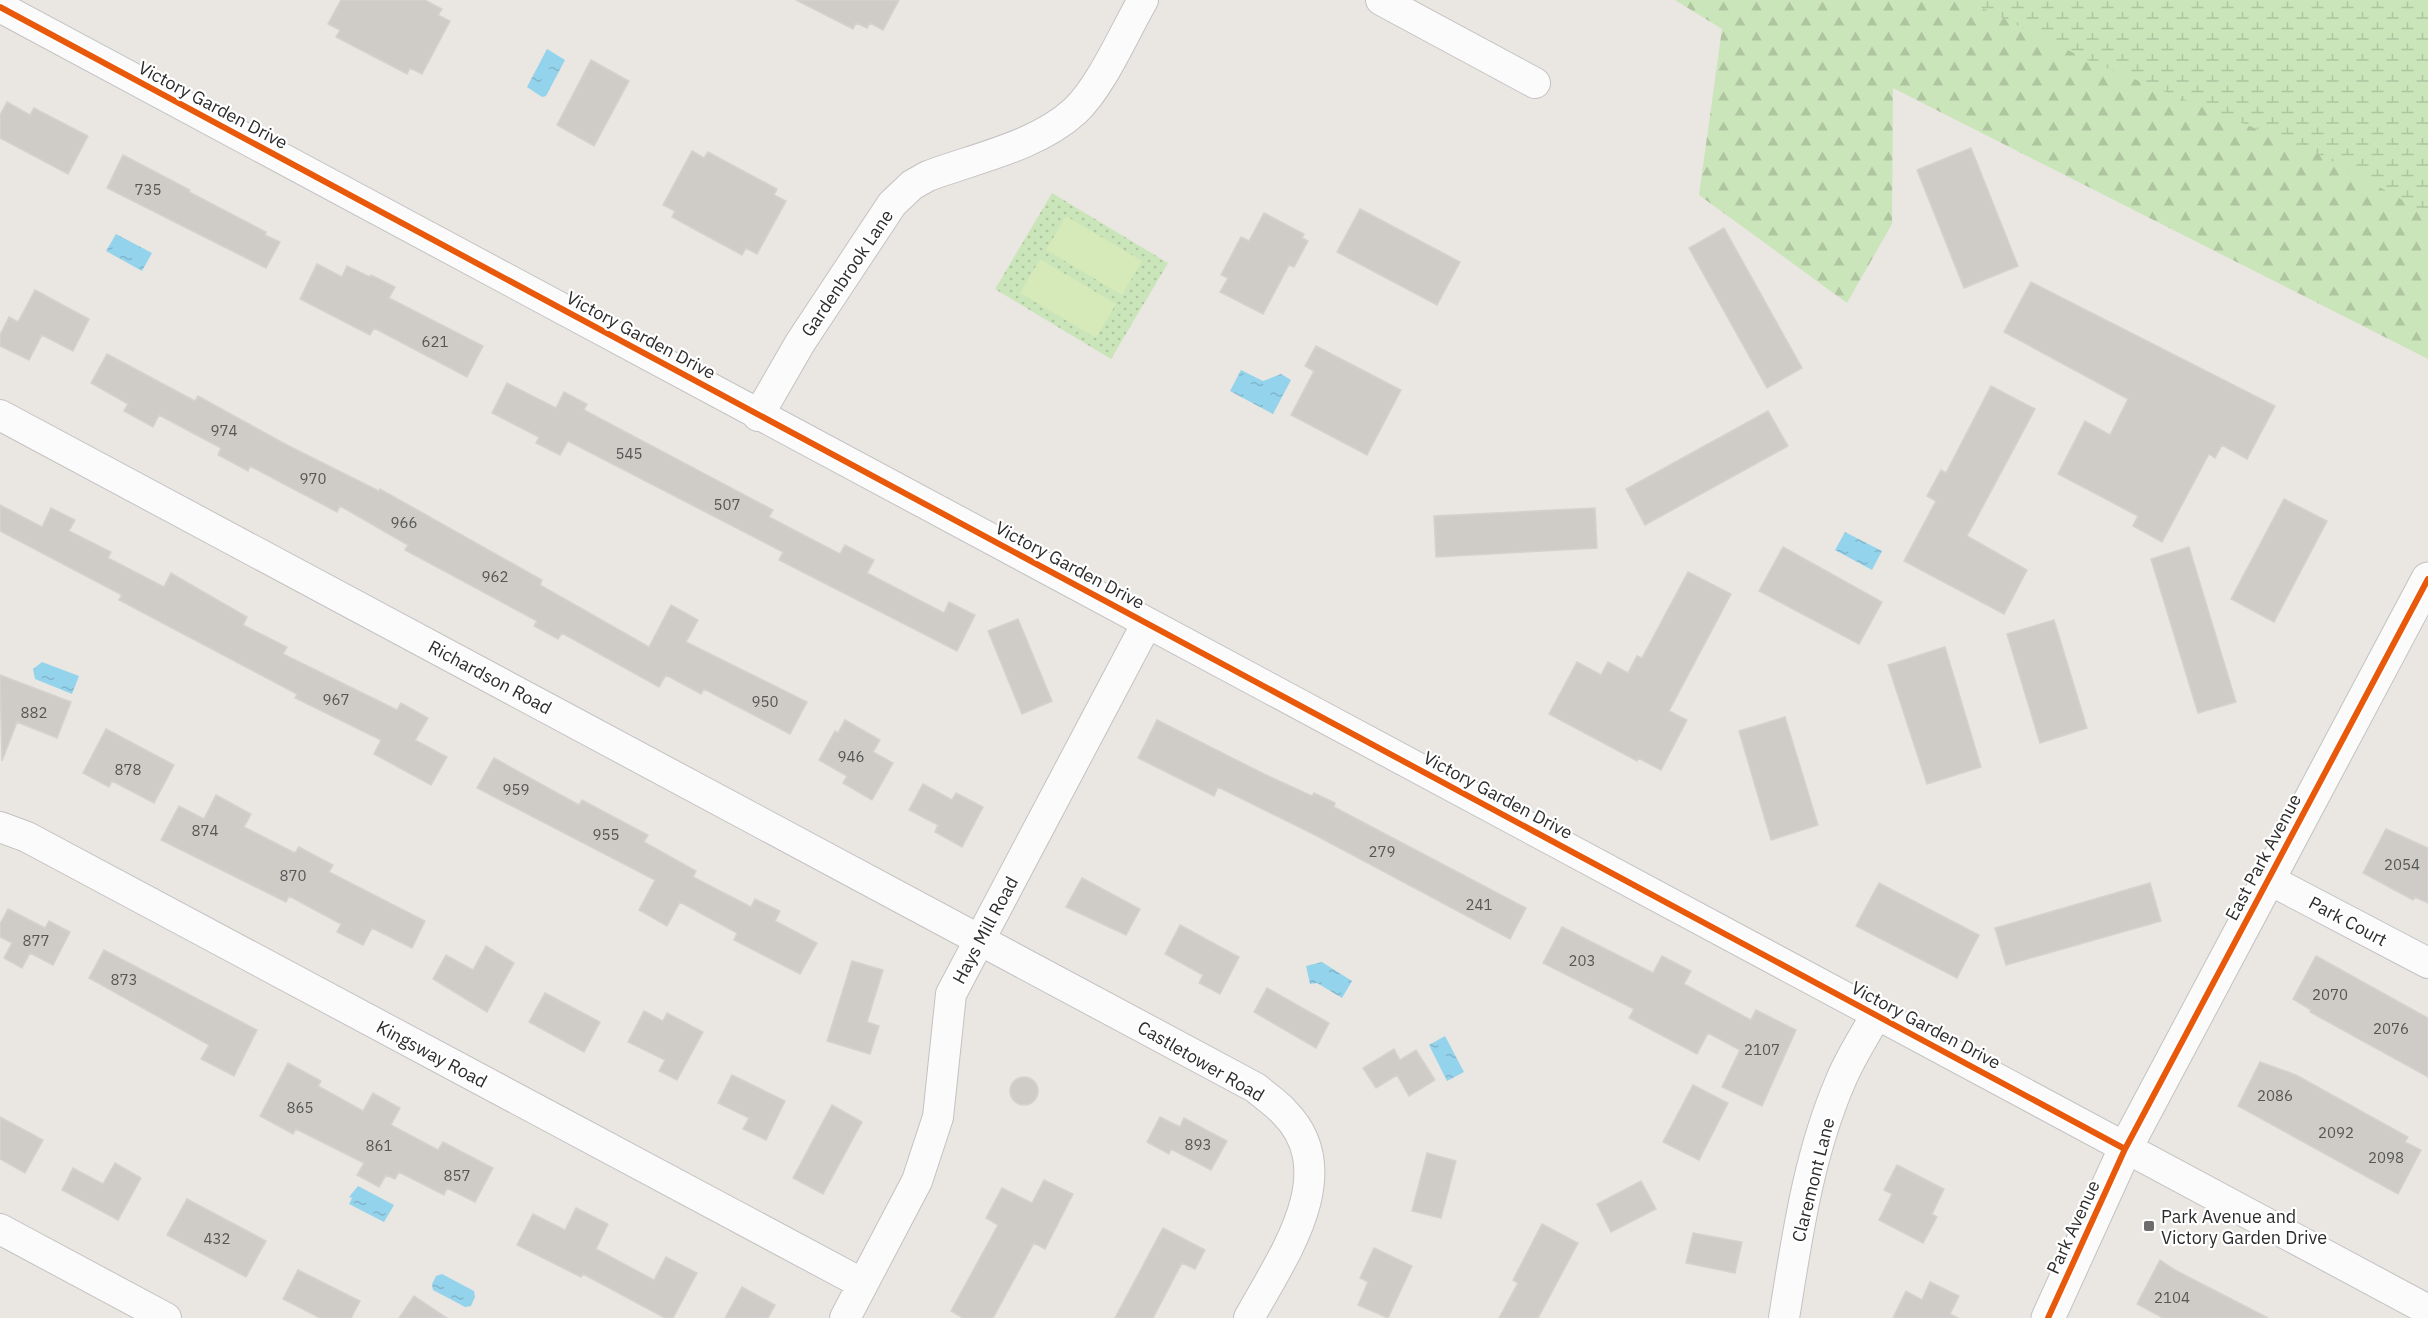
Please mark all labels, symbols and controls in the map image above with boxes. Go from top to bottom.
street label: Victory Garden Drive [134,56,292,154]
house number: 735 [134,180,162,199]
street label: Gardenbrook Lane [796,205,898,341]
street label: Victory Garden Drive [562,286,720,384]
house number: 621 [421,332,449,351]
house number: 974 [210,421,238,440]
house number: 545 [615,444,643,463]
house number: 970 [299,469,327,488]
house number: 507 [713,495,741,514]
house number: 966 [390,513,418,532]
street label: Victory Garden Drive [991,516,1149,614]
house number: 962 [481,567,509,586]
street label: Richardson Road [424,635,556,719]
house number: 967 [322,690,350,709]
house number: 950 [751,692,779,711]
house number: 882 [20,703,48,722]
street label: Victory Garden Drive [1419,746,1577,844]
house number: 946 [837,747,865,766]
house number: 878 [114,760,142,779]
house number: 959 [502,780,530,799]
street label: East Park Avenue [2220,790,2306,924]
house number: 874 [191,821,219,840]
house number: 955 [592,825,620,844]
house number: 279 [1368,842,1396,861]
house number: 2054 [2384,855,2420,874]
house number: 870 [279,866,307,885]
street label: Hays Mill Road [947,872,1023,988]
street label: Park Court [2305,891,2391,951]
house number: 241 [1465,895,1493,914]
house number: 877 [22,931,50,950]
house number: 203 [1568,951,1596,970]
house number: 873 [110,970,138,989]
street label: Victory Garden Drive [1847,976,2005,1074]
house number: 2070 [2312,985,2348,1004]
street label: Kingsway Road [373,1015,491,1093]
street label: Castletower Road [1133,1015,1269,1107]
house number: 2076 [2373,1019,2409,1038]
house number: 2107 [1744,1040,1780,1059]
house number: 2086 [2257,1086,2293,1105]
house number: 865 [286,1098,314,1117]
street label: Claremont Lane [1786,1115,1840,1245]
house number: 2092 [2318,1123,2354,1142]
house number: 893 [1184,1135,1212,1154]
house number: 861 [365,1136,393,1155]
house number: 2098 [2368,1148,2404,1167]
house number: 857 [443,1166,471,1185]
street label: Park Avenue [2041,1176,2105,1278]
place label: Park Avenue and Victory Garden Drive [2161,1205,2327,1249]
marker: Park Avenue and Victory Garden Drive [2142,1219,2156,1233]
house number: 432 [203,1229,231,1248]
house number: 2104 [2154,1288,2190,1307]

